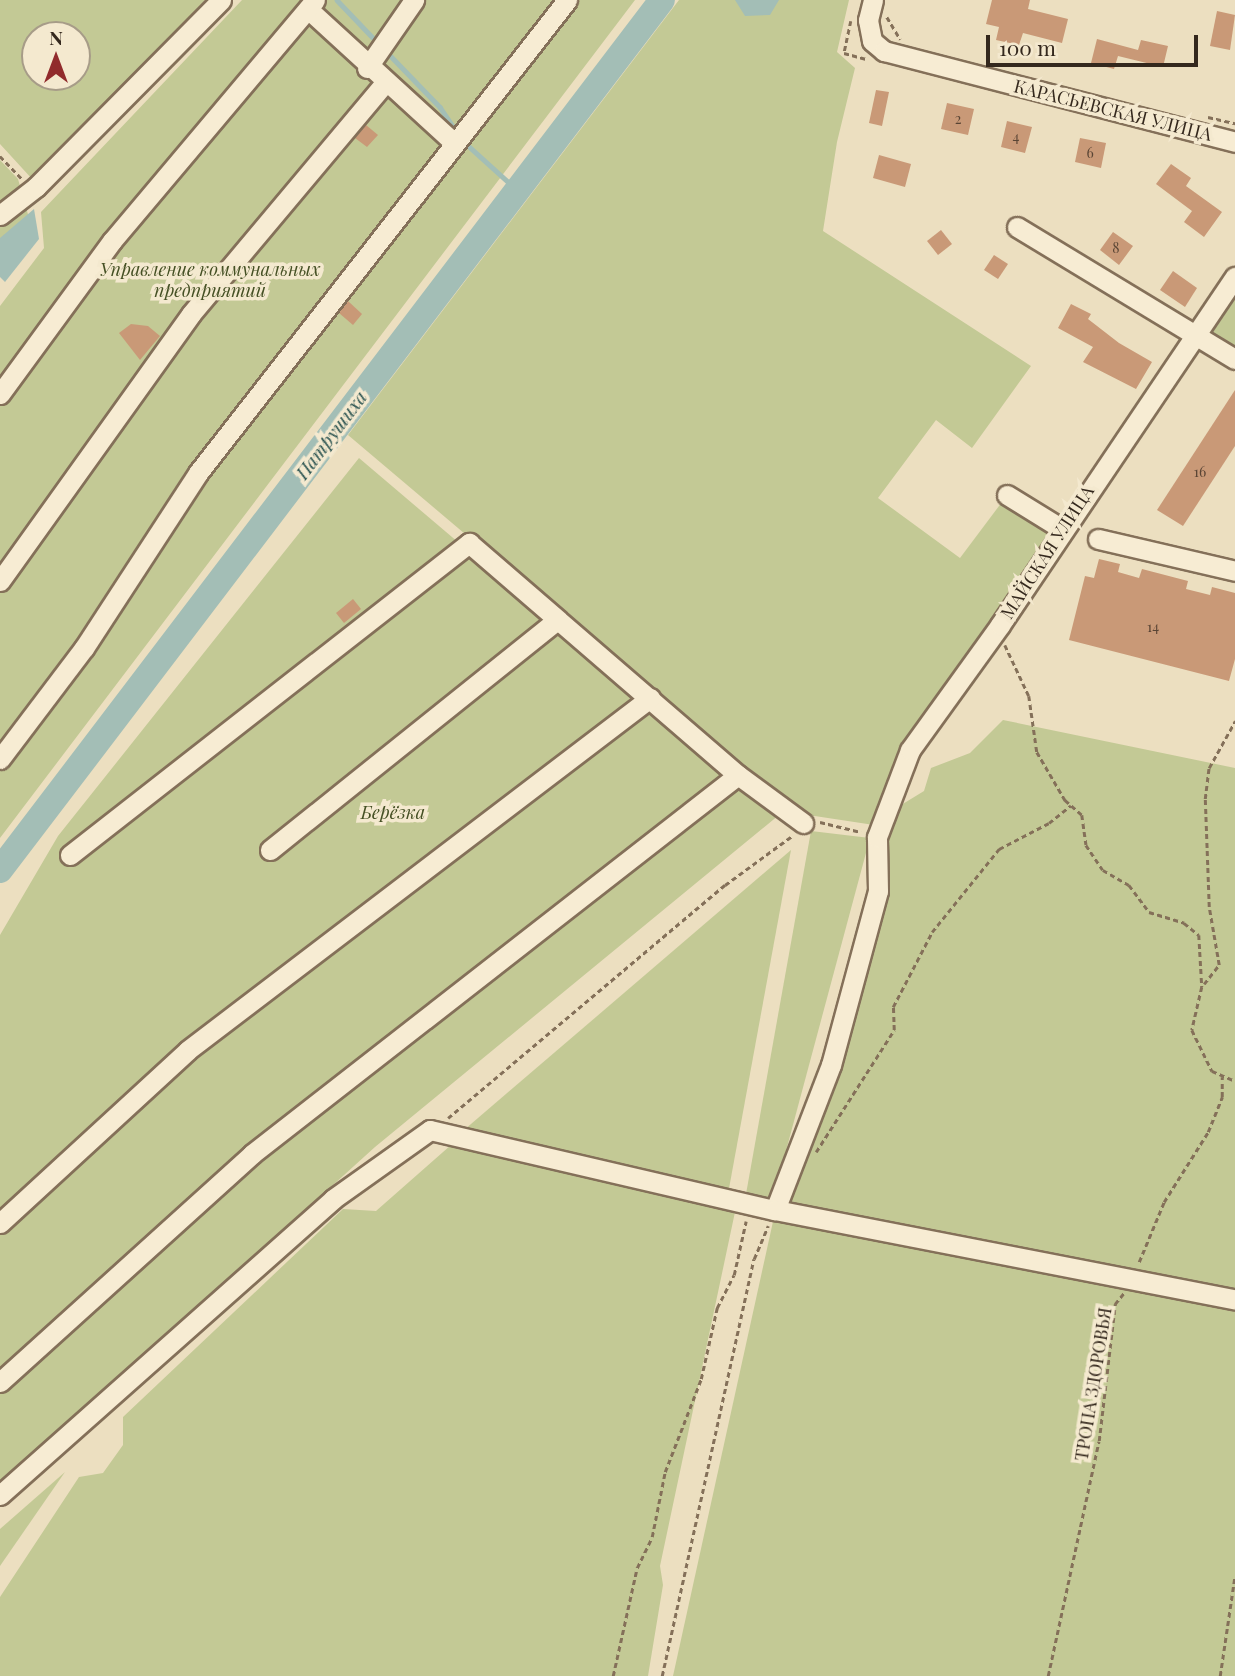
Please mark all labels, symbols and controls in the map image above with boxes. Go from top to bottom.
north arrow [21,21,91,91]
scale bar [990,21,1202,65]
text: N [49,24,63,50]
text: 100 m [999,33,1056,61]
street label: КАРАСЬЕВСКАЯ УЛИЦА [1012,75,1214,145]
house number: 2 [955,111,961,127]
house number: 4 [1013,129,1019,145]
house number: 6 [1086,145,1094,161]
house number: 8 [1112,240,1120,256]
park label: Управление коммунальных предприятий [100,259,320,302]
water label: Патрушиха [290,386,372,484]
house number: 16 [1194,464,1206,480]
street label: МАЙСКАЯ УЛИЦА [996,481,1098,623]
house number: 14 [1147,619,1159,635]
park label: Берёзка [361,801,425,823]
street label: ТРОПА ЗДОРОВЬЯ [1070,1306,1116,1462]

